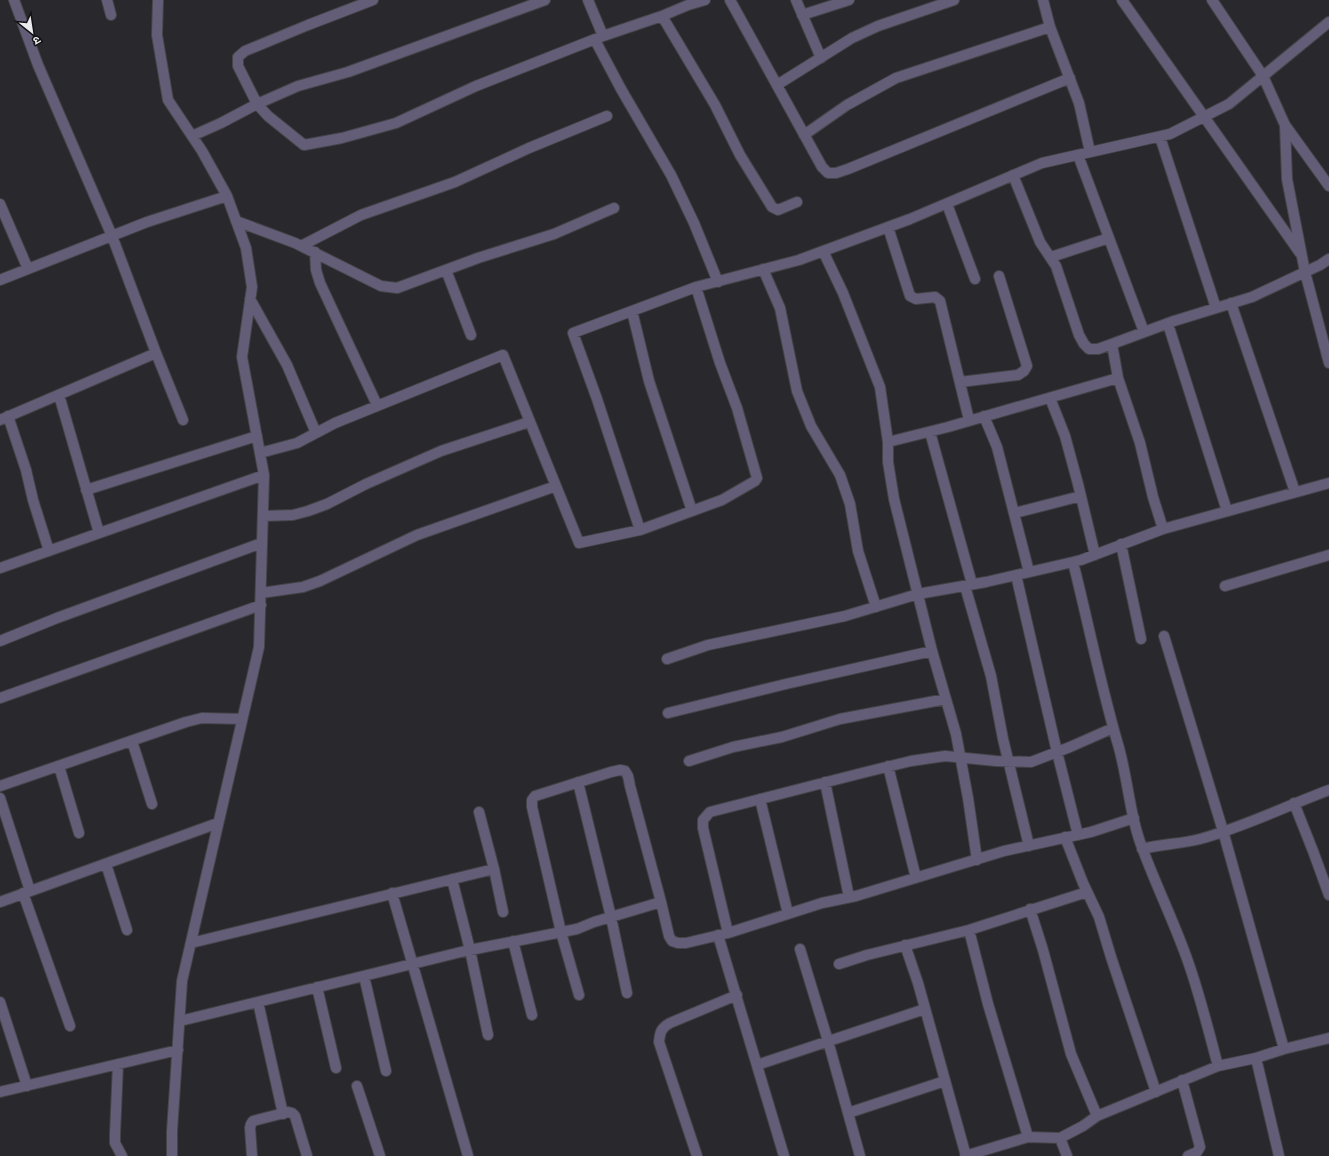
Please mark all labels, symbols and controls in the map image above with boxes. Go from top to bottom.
north arrow [12,12,52,52]
text: उ [30,33,43,48]

